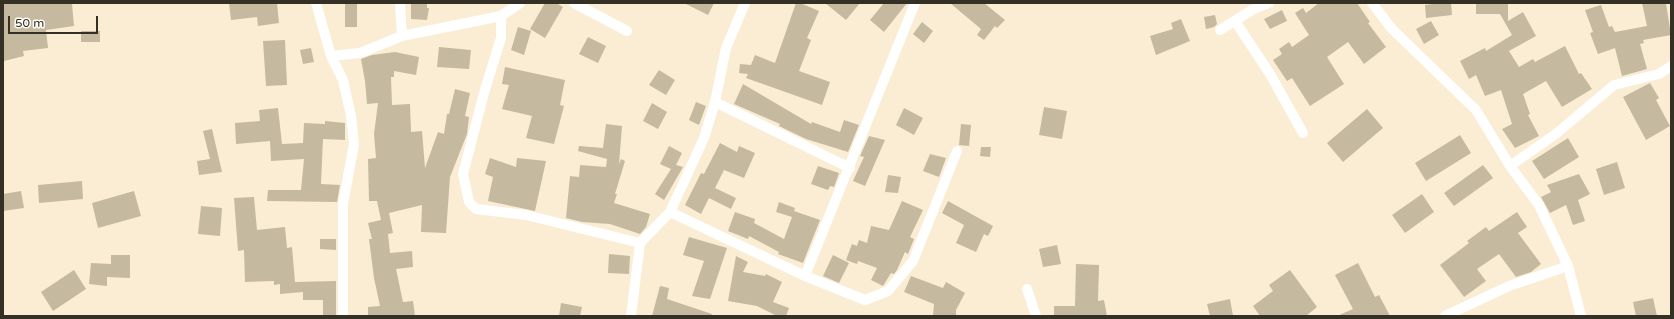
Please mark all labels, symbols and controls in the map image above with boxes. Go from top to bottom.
scale bar [10,8,100,34]
text: 50 m [15,16,44,30]

